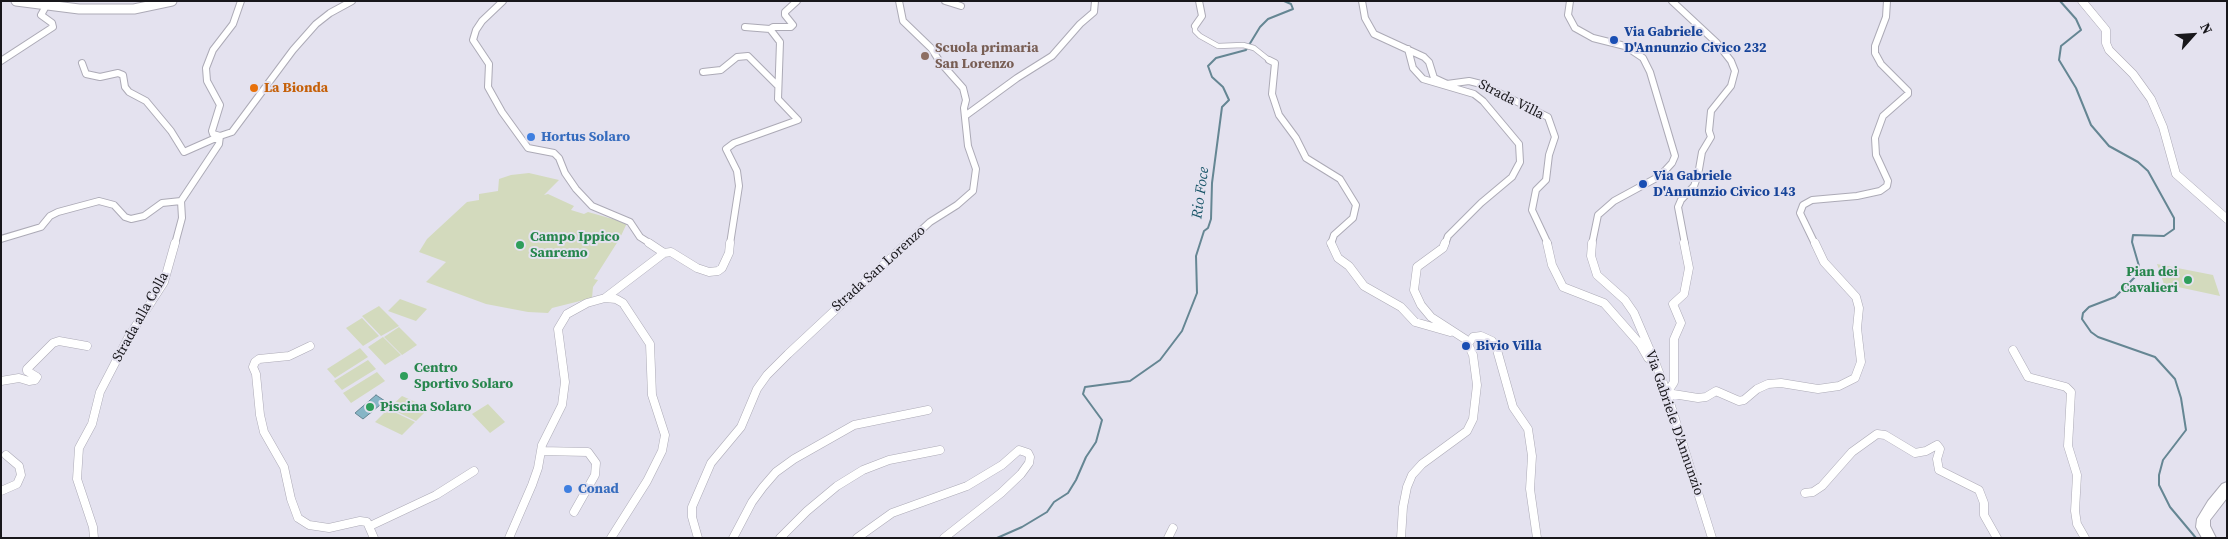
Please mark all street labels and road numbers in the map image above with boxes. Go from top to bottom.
street label: Strada Villa [1475,76,1547,124]
street label: Strada San Lorenzo [829,223,929,315]
street label: Strada alla Colla [109,269,173,365]
street label: Via Gabriele D'Annunzio [1641,348,1707,498]

